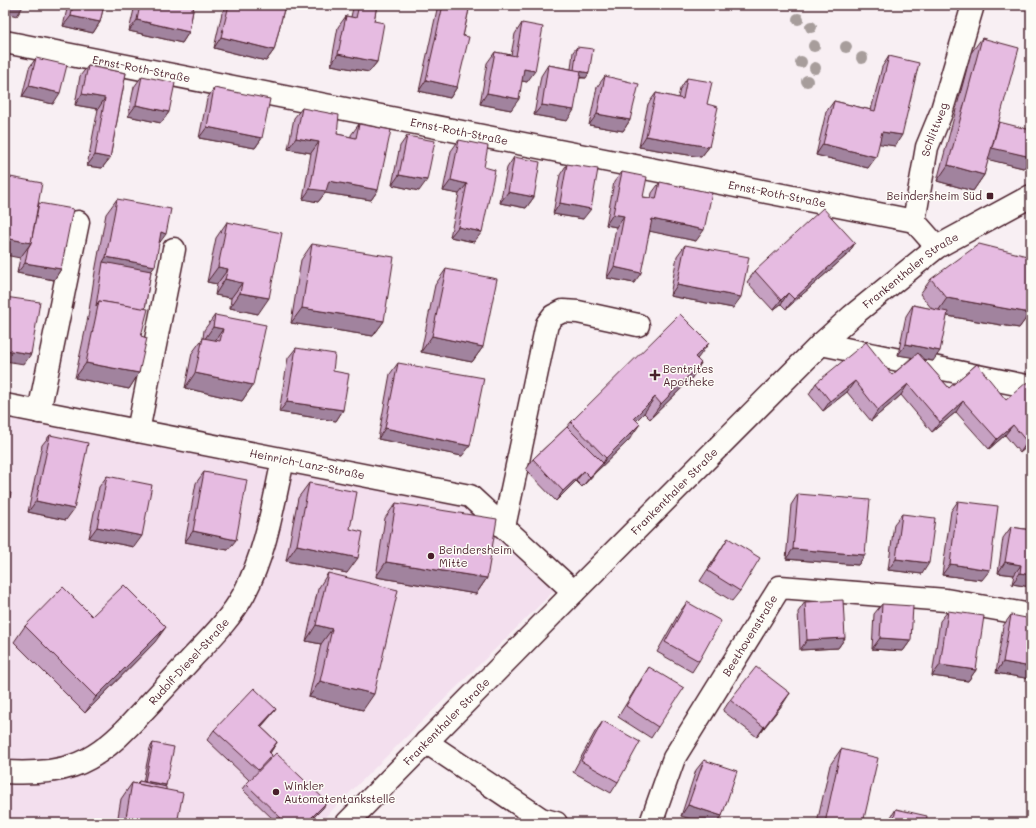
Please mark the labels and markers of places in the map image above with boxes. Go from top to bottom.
place label: Beindersheim Süd [886,188,982,203]
marker: Beindersheim Süd [985,191,995,201]
place label: Bentrites Apotheke [663,361,715,389]
marker: Bentrites Apotheke [650,370,660,380]
place label: Beindersheim Mitte [439,542,512,570]
marker: Beindersheim Mitte [426,551,436,561]
place label: Winkler Automatentankstelle [284,778,395,806]
marker: Winkler Automatentankstelle [271,787,281,797]

